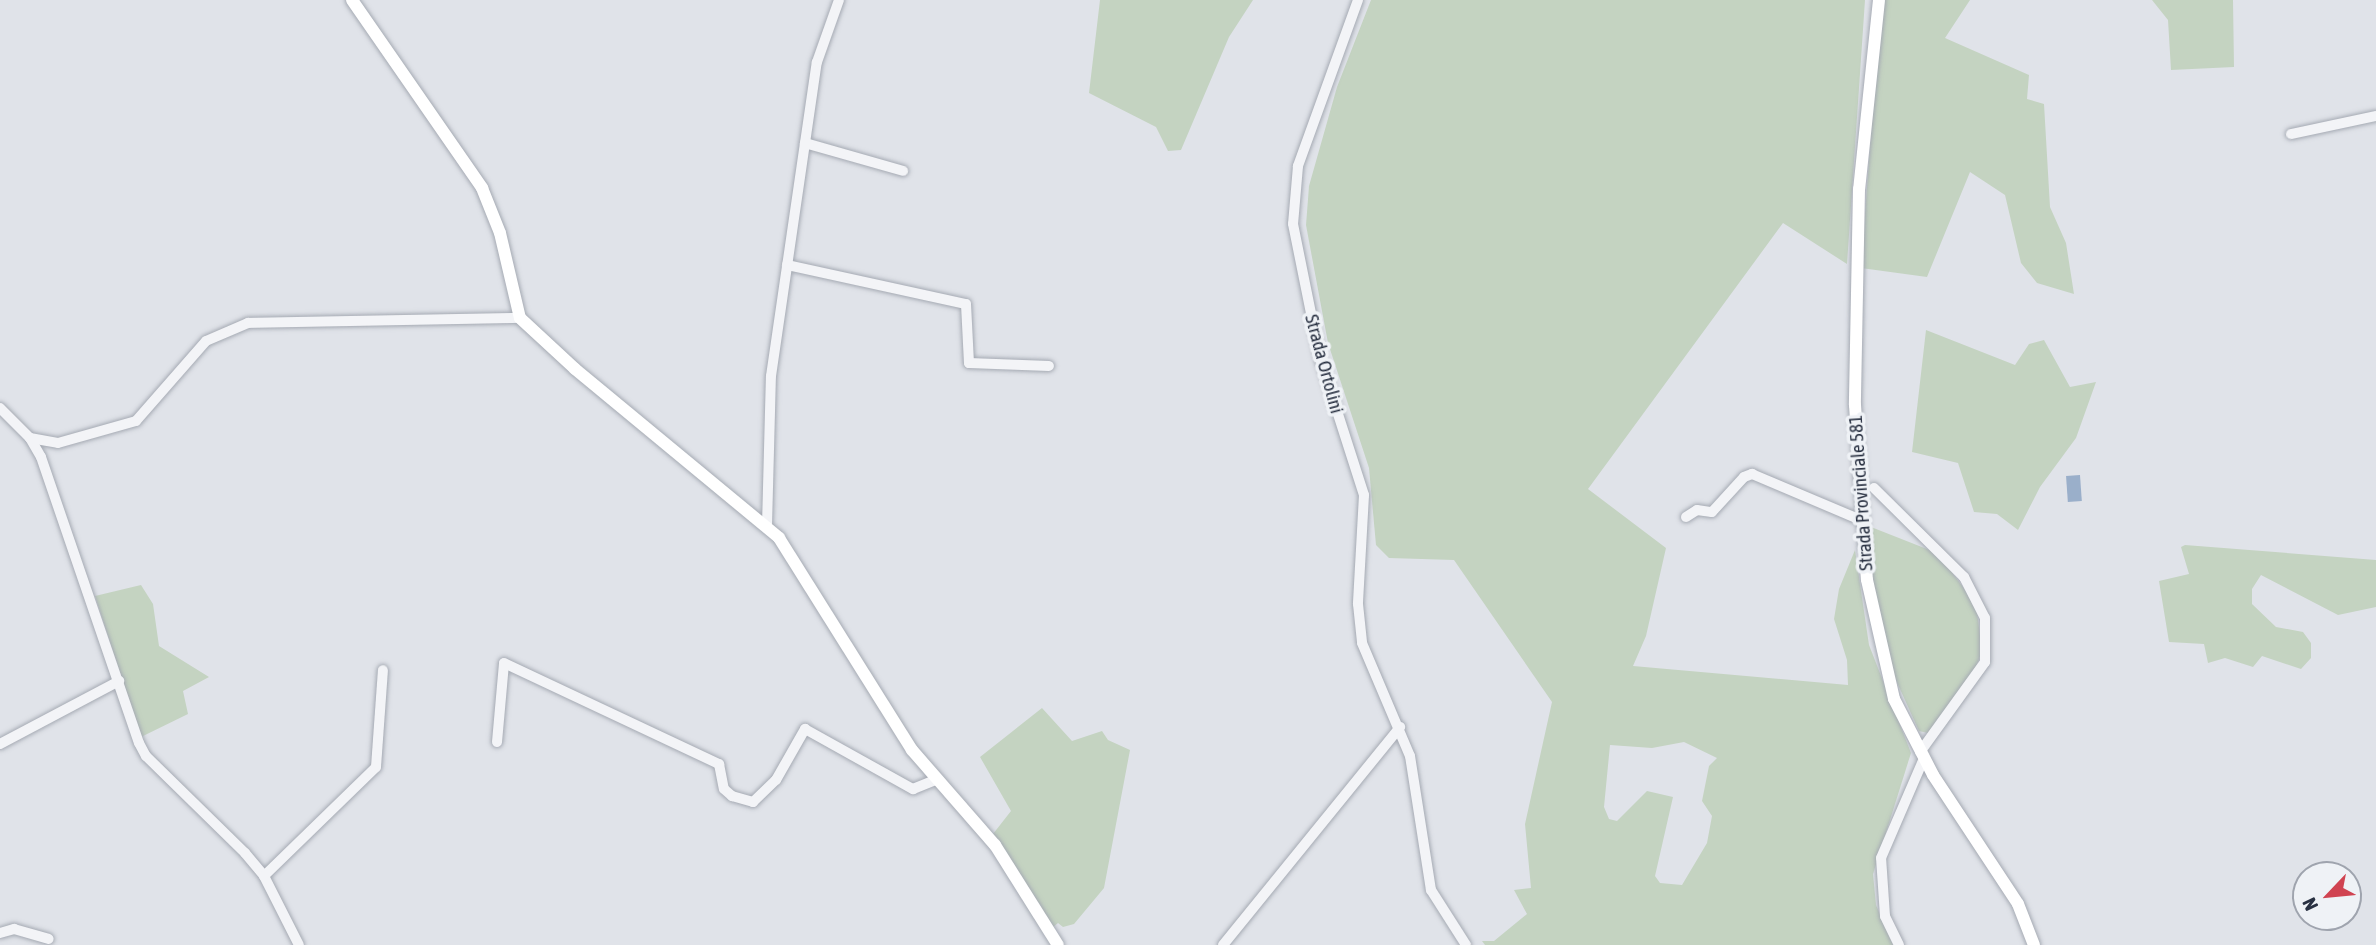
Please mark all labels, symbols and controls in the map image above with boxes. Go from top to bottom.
street label: Strada Ortolini [1300,312,1348,416]
street label: Strada Provinciale 581 [1844,414,1878,572]
north arrow [2292,861,2362,931]
text: N [2298,894,2322,914]

